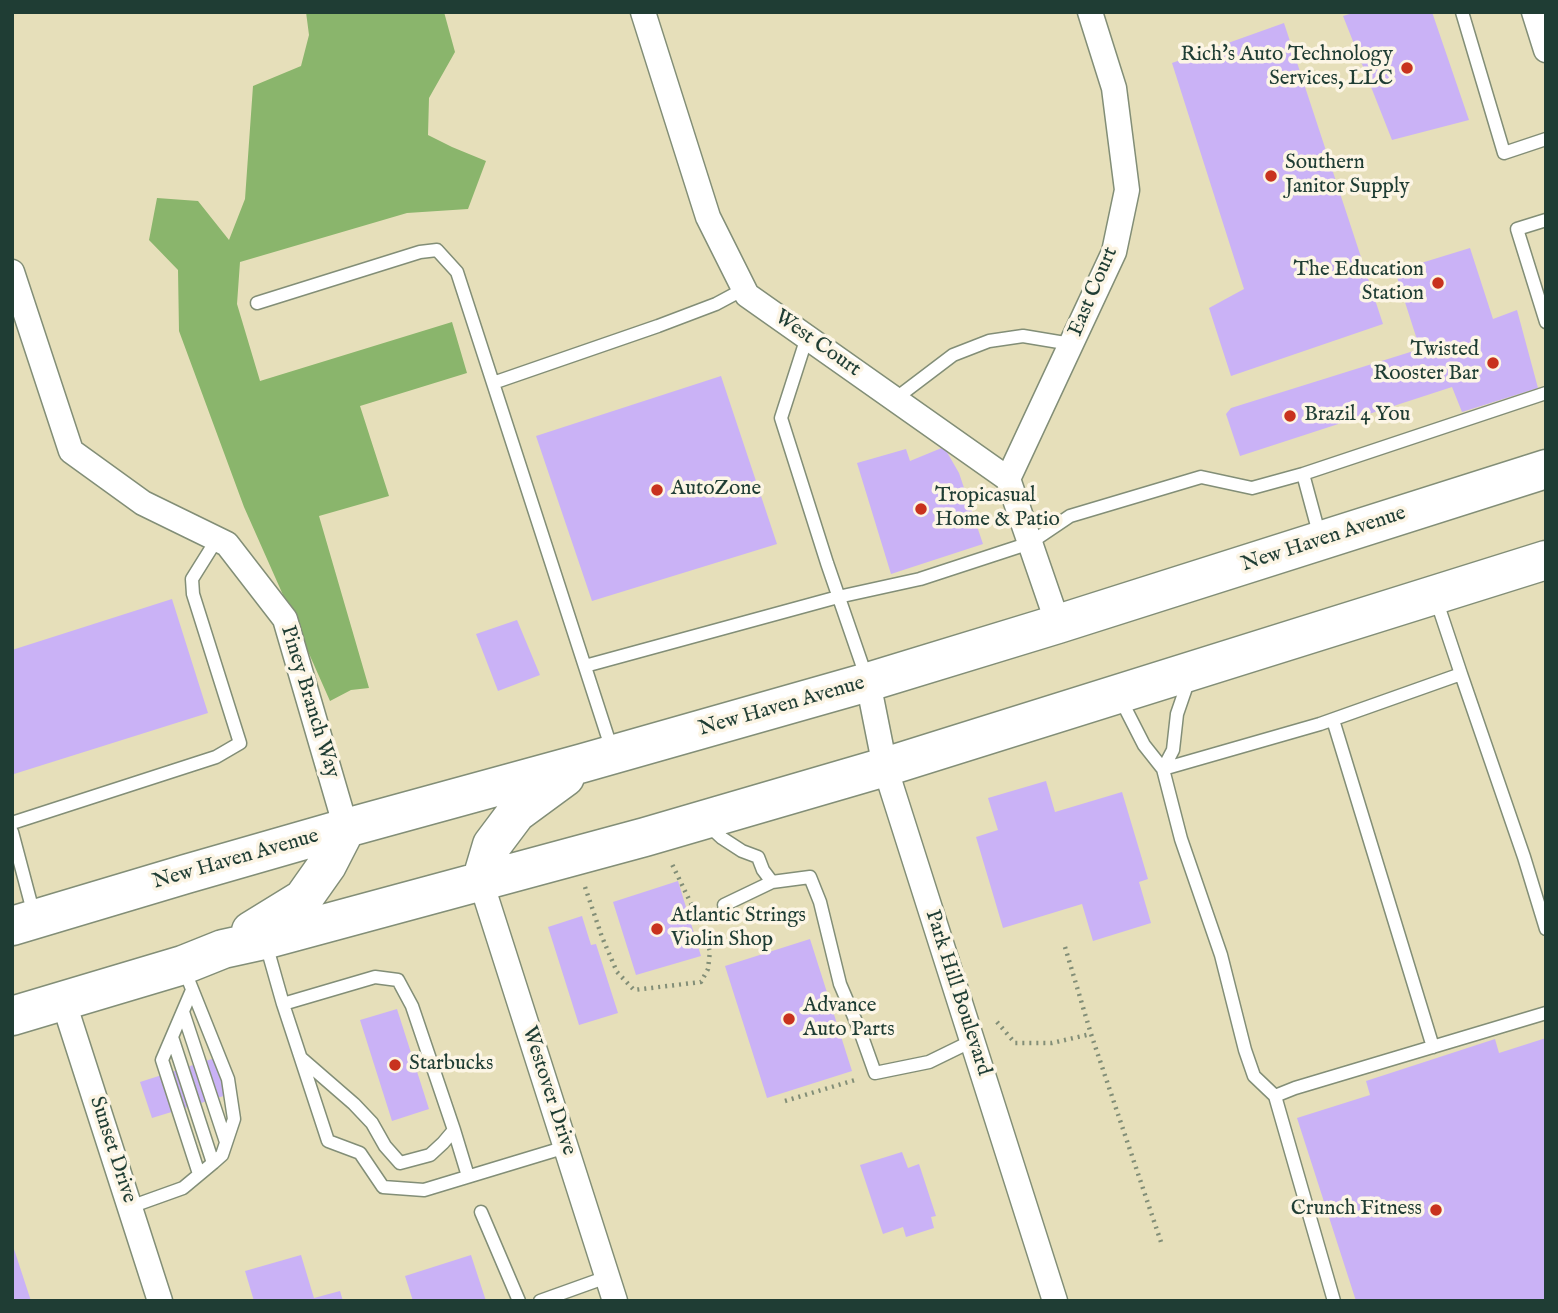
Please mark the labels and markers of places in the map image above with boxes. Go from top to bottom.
place label: Rich's Auto Technology Services, LLC [1181,43,1393,93]
marker: Rich's Auto Technology Services, LLC [1399,60,1415,76]
place label: Southern Janitor Supply [1285,151,1410,201]
marker: Southern Janitor Supply [1263,168,1279,184]
place label: The Education Station [1293,258,1424,308]
marker: The Education Station [1430,275,1446,291]
place label: Twisted Rooster Bar [1373,338,1479,388]
marker: Twisted Rooster Bar [1485,355,1501,371]
place label: Brazil 4 You [1304,403,1410,429]
marker: Brazil 4 You [1282,408,1298,424]
place label: AutoZone [671,477,761,503]
marker: AutoZone [649,482,665,498]
place label: Tropicasual Home & Patio [935,484,1060,534]
marker: Tropicasual Home & Patio [913,501,929,517]
place label: Atlantic Strings Violin Shop [671,904,806,954]
marker: Atlantic Strings Violin Shop [649,921,665,937]
place label: Advance Auto Parts [803,994,895,1044]
marker: Advance Auto Parts [781,1011,797,1027]
place label: Starbucks [409,1052,493,1078]
marker: Starbucks [387,1057,403,1073]
place label: Crunch Fitness [1291,1197,1422,1223]
marker: Crunch Fitness [1428,1202,1444,1218]

